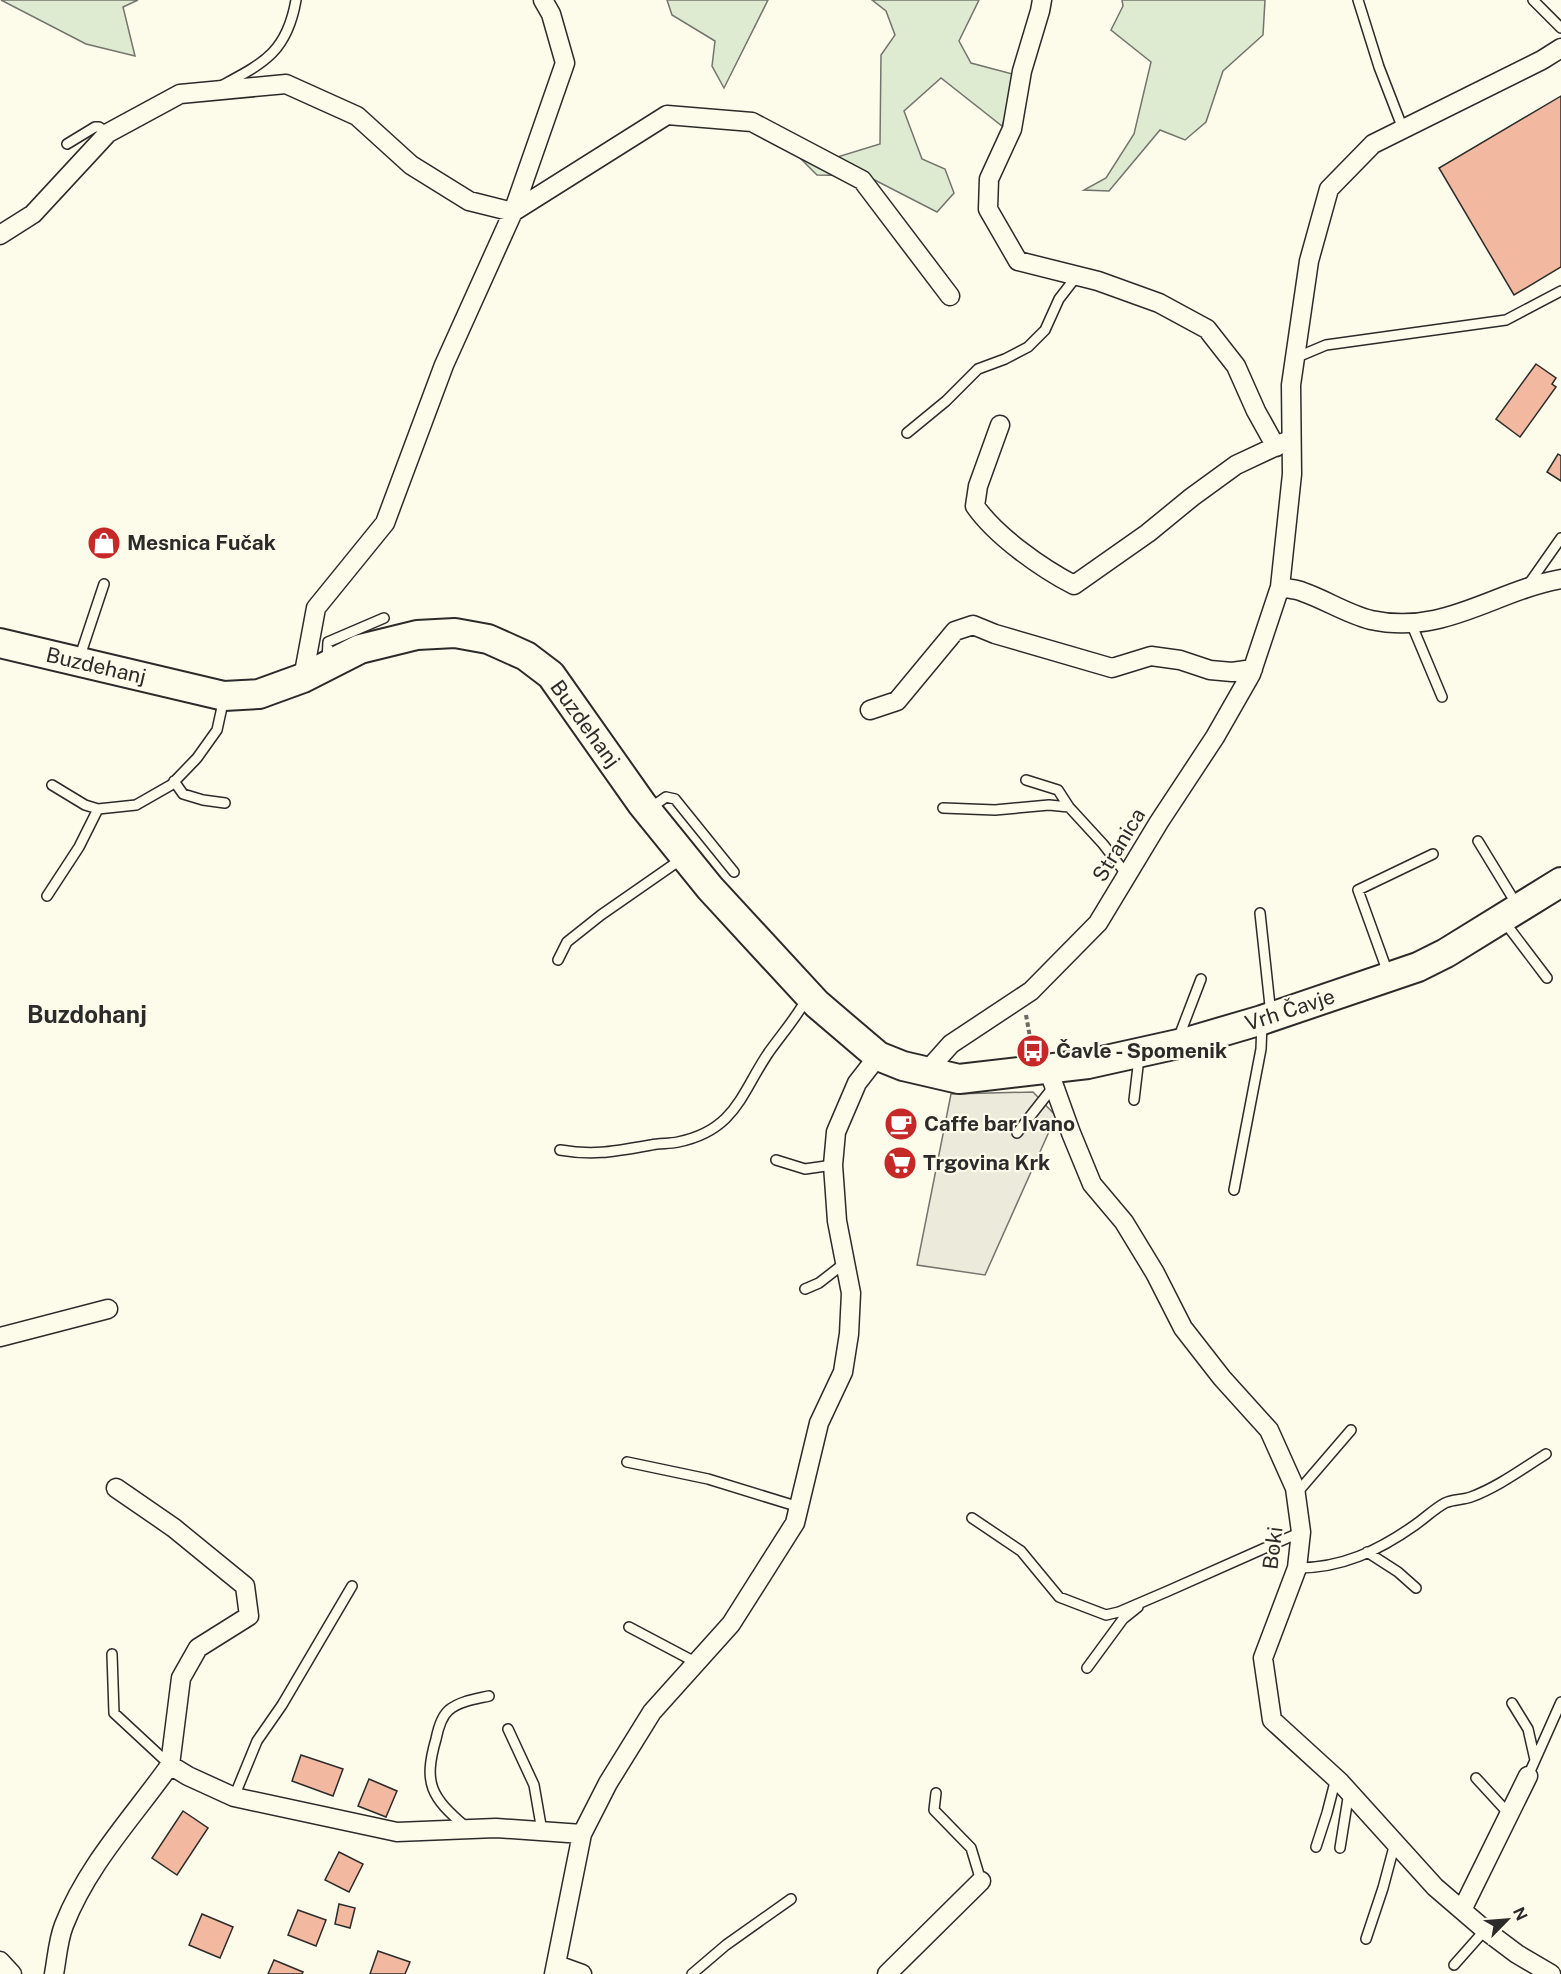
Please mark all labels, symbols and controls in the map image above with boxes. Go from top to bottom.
shop icon: Mesnica Fučak [86,525,122,561]
place label: Mesnica Fučak [127,530,276,555]
street label: Buzdehanj [44,642,149,689]
street label: Buzdehanj [545,675,626,772]
street label: Stranica [1087,803,1150,886]
street label: Vrh Čavje [1242,983,1338,1036]
district label: Buzdohanj [27,1000,147,1028]
bus stop icon: Čavle - Spomenik [1015,1033,1051,1069]
place label: Čavle - Spomenik [1056,1038,1227,1063]
cafe icon: Caffe bar Ivano [883,1106,919,1142]
place label: Caffe bar Ivano [924,1111,1075,1136]
supermarket icon: Trgovina Krk [882,1145,918,1181]
place label: Trgovina Krk [923,1150,1050,1175]
street label: Boki [1257,1525,1288,1571]
north arrow [1477,1890,1537,1950]
text: N [1509,1904,1531,1924]

